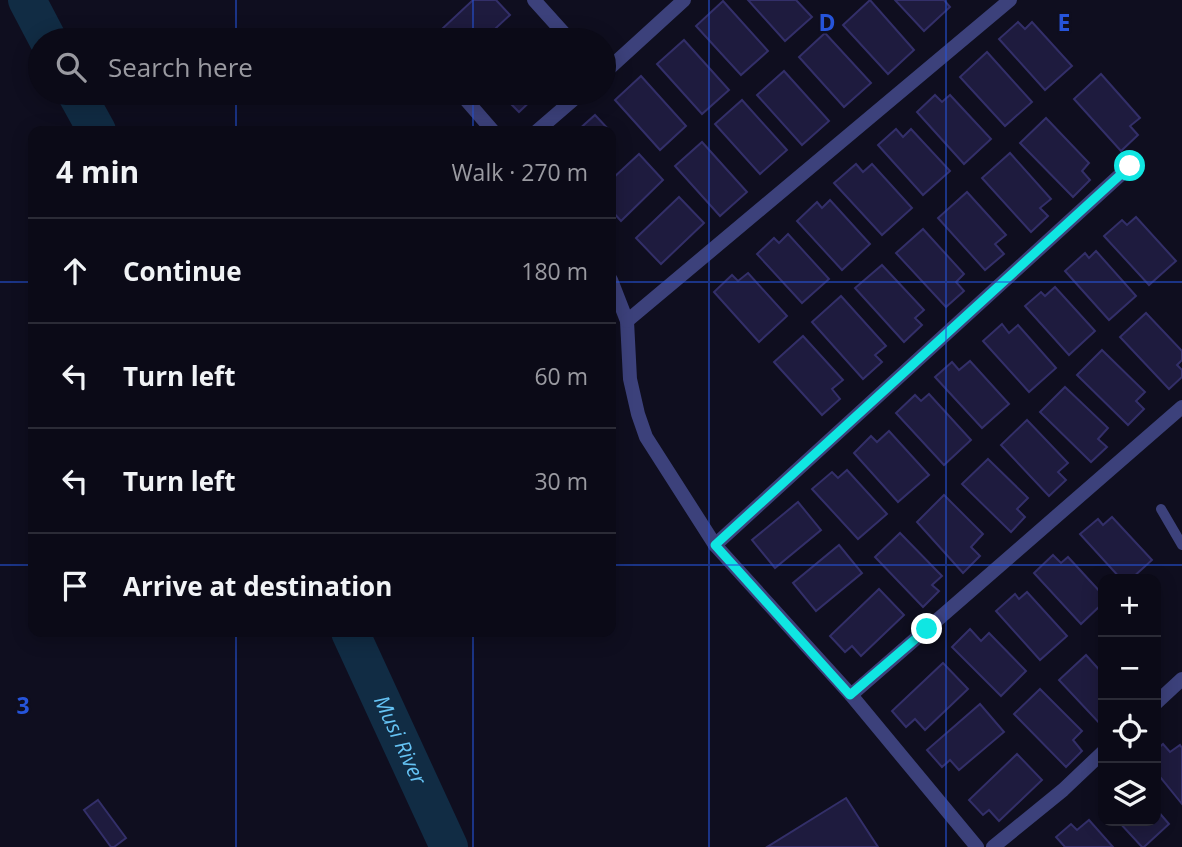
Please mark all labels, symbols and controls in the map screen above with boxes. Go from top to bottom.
text: D [818,6,836,38]
text: E [1058,6,1070,38]
search box [28,28,616,105]
icon: search [52,48,90,86]
text: Search here [108,49,253,85]
route start [1114,150,1145,181]
text: 4 min [56,151,139,192]
text: Walk · 270 m [451,156,588,188]
icon: ahead [56,252,94,290]
text: Continue [123,253,242,289]
text: 180 m [521,255,588,287]
icon: left [56,357,94,395]
text: Turn left [123,358,235,394]
text: 60 m [534,360,588,392]
icon: left [56,462,94,500]
text: Turn left [123,463,235,499]
text: 30 m [534,465,588,497]
icon: arrive [56,567,94,605]
text: Arrive at destination [123,568,392,604]
map controls [1098,574,1161,826]
button: + [1098,574,1161,637]
route end [911,613,942,644]
button: − [1098,637,1161,700]
text: 3 [16,689,30,721]
water label: Musi River [368,691,434,789]
button: locate [1098,700,1161,763]
button: layers [1098,763,1161,826]

